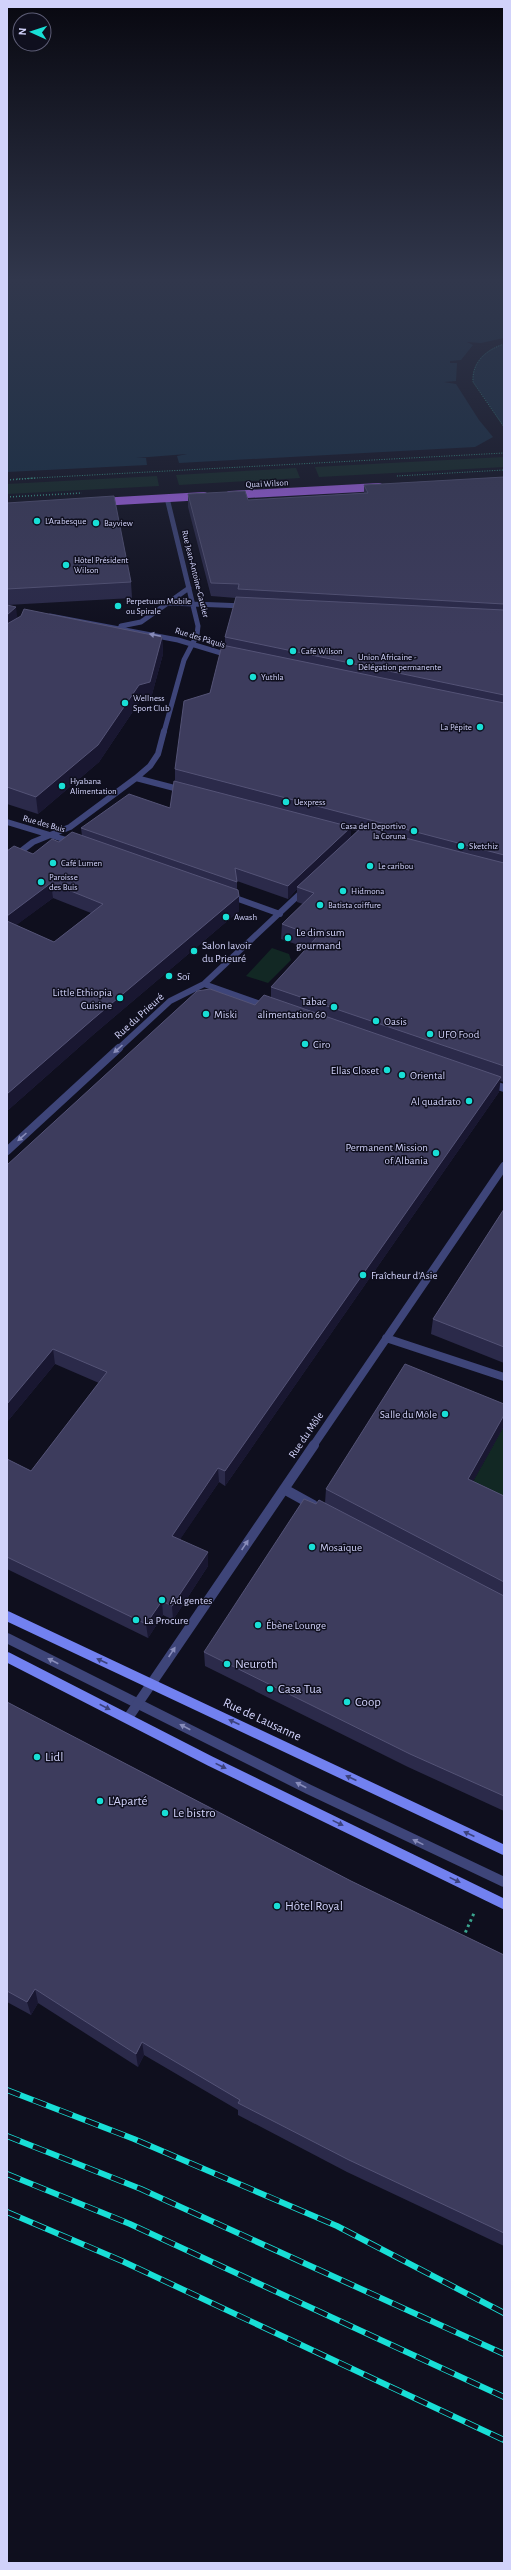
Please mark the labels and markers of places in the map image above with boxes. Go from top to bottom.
marker: L'Arabesque [32,516,42,526]
place label: L'Arabesque [45,517,86,526]
marker: Bayview [91,518,101,528]
place label: Bayview [104,519,133,528]
place label: Hôtel Président Wilson [74,556,129,575]
marker: Hôtel Président Wilson [61,560,71,570]
place label: Perpetuum Mobile ou Spirale [126,597,191,616]
marker: Perpetuum Mobile ou Spirale [113,601,123,611]
marker: Café Wilson [288,646,298,656]
place label: Café Wilson [301,647,343,656]
place label: Union Africaine - Délégation permanente [358,653,441,672]
marker: Union Africaine - Délégation permanente [345,657,355,667]
marker: Yuthla [248,672,258,682]
place label: Yuthla [261,673,284,682]
place label: Wellness Sport Club [133,694,170,713]
marker: Wellness Sport Club [120,698,130,708]
marker: La Pépite [475,722,485,732]
place label: La Pépite [441,723,472,732]
place label: Hyabana Alimentation [70,777,117,796]
marker: Hyabana Alimentation [57,781,67,791]
marker: Uexpress [281,797,291,807]
place label: Uexpress [294,798,326,807]
place label: Casa del Deportivo la Coruna [341,822,407,841]
marker: Casa del Deportivo la Coruna [409,826,419,836]
marker: Sketchiz [456,841,466,851]
place label: Sketchiz [469,842,498,851]
marker: Café Lumen [48,858,58,868]
place label: Café Lumen [61,859,102,868]
marker: Le caribou [365,861,375,871]
place label: Le caribou [378,862,414,871]
place label: Paroisse des Buis [49,873,78,892]
marker: Paroisse des Buis [36,877,46,887]
marker: Hidmona [338,886,348,896]
place label: Hidmona [351,887,384,896]
marker: Batista coiffure [315,900,325,910]
place label: Batista coiffure [328,901,381,910]
marker: Awash [221,912,231,922]
place label: Awash [234,913,257,922]
place label: Le dim sum gourmand [296,927,345,951]
marker: Le dim sum gourmand [283,933,293,943]
place label: Salon lavoir du Prieuré [202,940,252,964]
marker: Salon lavoir du Prieuré [189,946,199,956]
marker: Soï [164,971,174,981]
place label: Soï [177,971,190,982]
place label: Little Ethiopia Cuisine [52,987,112,1011]
marker: Little Ethiopia Cuisine [115,993,125,1003]
place label: Tabac alimentation 60 [257,996,327,1020]
marker: Tabac alimentation 60 [329,1002,339,1012]
marker: Miski [201,1009,211,1019]
place label: Miski [214,1009,237,1020]
marker: Oasis [371,1016,381,1026]
place label: Oasis [384,1016,407,1027]
marker: UFO Food [425,1029,435,1039]
place label: UFO Food [438,1029,480,1040]
marker: Ciro [300,1039,310,1049]
place label: Ciro [313,1039,330,1050]
place label: Ellas Closet [331,1065,379,1076]
marker: Ellas Closet [382,1065,392,1075]
marker: Oriental [397,1070,407,1080]
place label: Oriental [410,1070,445,1081]
place label: Al quadrato [411,1096,461,1107]
marker: Al quadrato [464,1096,474,1106]
place label: Permanent Mission of Albania [345,1142,428,1166]
marker: Permanent Mission of Albania [431,1148,441,1158]
marker: Fraîcheur d'Asie [358,1270,368,1280]
place label: Fraîcheur d'Asie [371,1270,437,1281]
place label: Salle du Môle [380,1409,437,1420]
marker: Salle du Môle [440,1409,450,1419]
marker: Mosaïque [307,1542,317,1552]
place label: Mosaïque [320,1542,362,1553]
marker: Ad gentes [157,1595,167,1605]
place label: Ad gentes [170,1595,212,1606]
marker: La Procure [131,1615,141,1625]
place label: La Procure [144,1615,188,1626]
place label: Ébène Lounge [266,1619,326,1631]
marker: Ébène Lounge [253,1620,263,1630]
place label: Neuroth [235,1658,278,1671]
marker: Neuroth [222,1659,232,1669]
place label: Casa Tua [278,1683,322,1696]
marker: Casa Tua [265,1684,275,1694]
place label: Coop [355,1696,381,1709]
marker: Coop [342,1697,352,1707]
place label: Lidl [45,1751,64,1764]
marker: Lidl [32,1752,42,1762]
place label: L'Aparté [108,1795,147,1808]
marker: L'Aparté [95,1796,105,1806]
place label: Le bistro [173,1807,216,1820]
marker: Le bistro [160,1808,170,1818]
place label: Hôtel Royal [285,1900,343,1913]
marker: Hôtel Royal [272,1901,282,1911]

